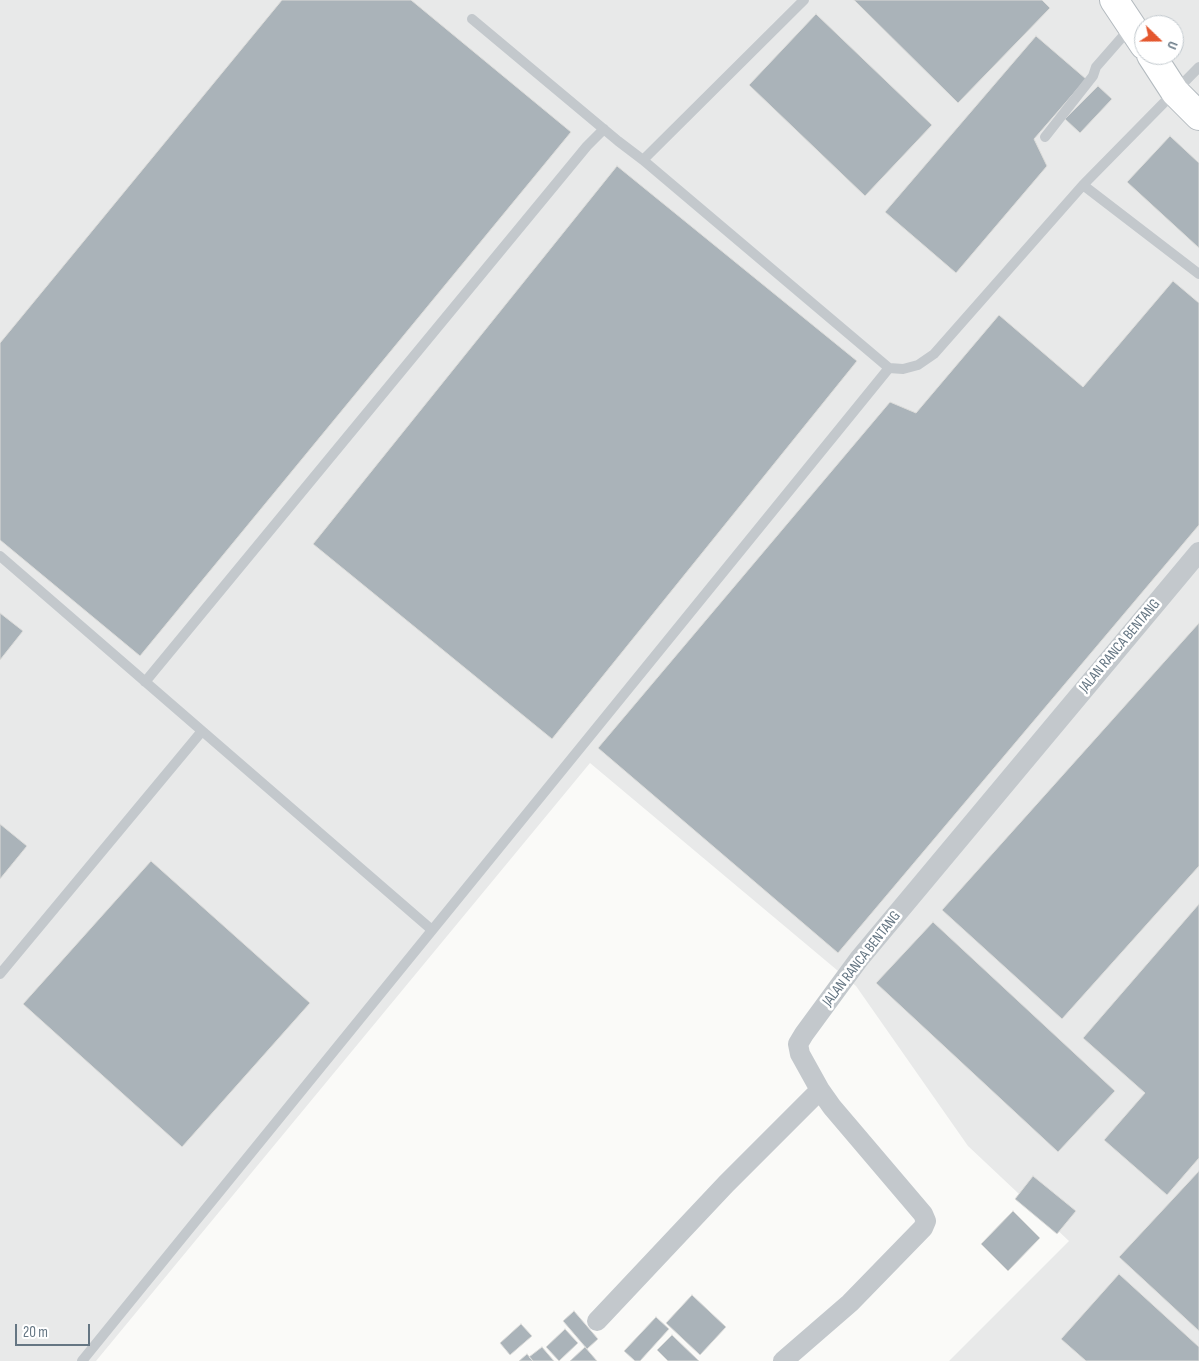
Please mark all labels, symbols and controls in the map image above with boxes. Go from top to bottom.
north arrow [1134,15,1184,65]
text: U [1163,39,1182,52]
street label: JALAN RANCA BENTANG [1076,596,1164,696]
street label: JALAN RANCA BENTANG [819,908,905,1010]
scale bar [18,1314,92,1346]
text: 20 m [23,1323,48,1342]

